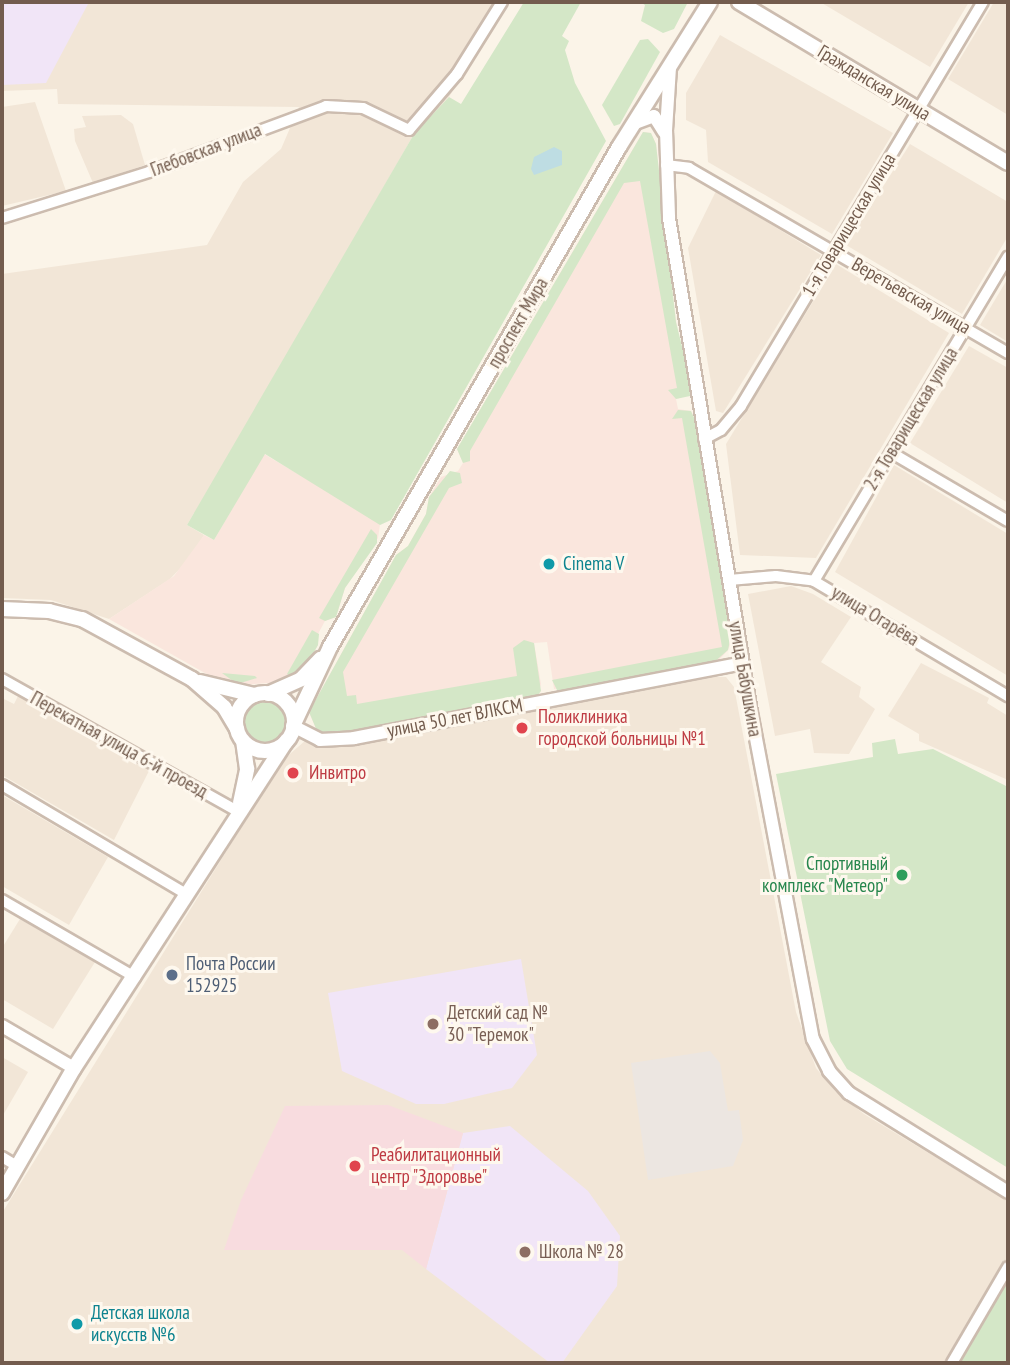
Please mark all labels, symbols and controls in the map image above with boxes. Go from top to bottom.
street label: Гражданская улица [813,40,935,126]
street label: Глебовская улица [147,118,265,182]
street label: 1-я Товарищеская улица [797,149,901,301]
street label: Веретьевская улица [847,253,975,339]
street label: проспект Мира [483,273,553,373]
street label: 2-я Товарищеская улица [859,343,963,495]
place label: Cinema V [563,553,625,575]
marker: Cinema V [541,556,557,572]
street label: улица Огарёва [827,581,923,651]
street label: улица Бабушкина [724,619,766,739]
street label: Перекатная улица 6-й проезд [26,687,212,803]
street label: улица 50 лет ВЛКСМ [385,694,525,742]
place label: Поликлиника городской больницы №1 [538,706,706,750]
marker: Поликлиника городской больницы №1 [512,718,532,738]
place label: Инвитро [309,762,366,784]
marker: Инвитро [283,763,303,783]
place label: Спортивный комплекс "Метеор" [761,853,888,897]
marker: Спортивный комплекс "Метеор" [894,867,910,883]
place label: Почта России 152925 [186,953,276,997]
marker: Почта России 152925 [164,967,180,983]
place label: Детский сад № 30 "Теремок" [447,1002,548,1046]
marker: Детский сад № 30 "Теремок" [425,1016,441,1032]
place label: Реабилитационный центр "Здоровье" [371,1144,501,1188]
marker: Реабилитационный центр "Здоровье" [345,1156,365,1176]
place label: Школа № 28 [539,1241,624,1263]
marker: Школа № 28 [517,1244,533,1260]
place label: Детская школа искусств №6 [91,1302,190,1346]
marker: Детская школа искусств №6 [69,1316,85,1332]

